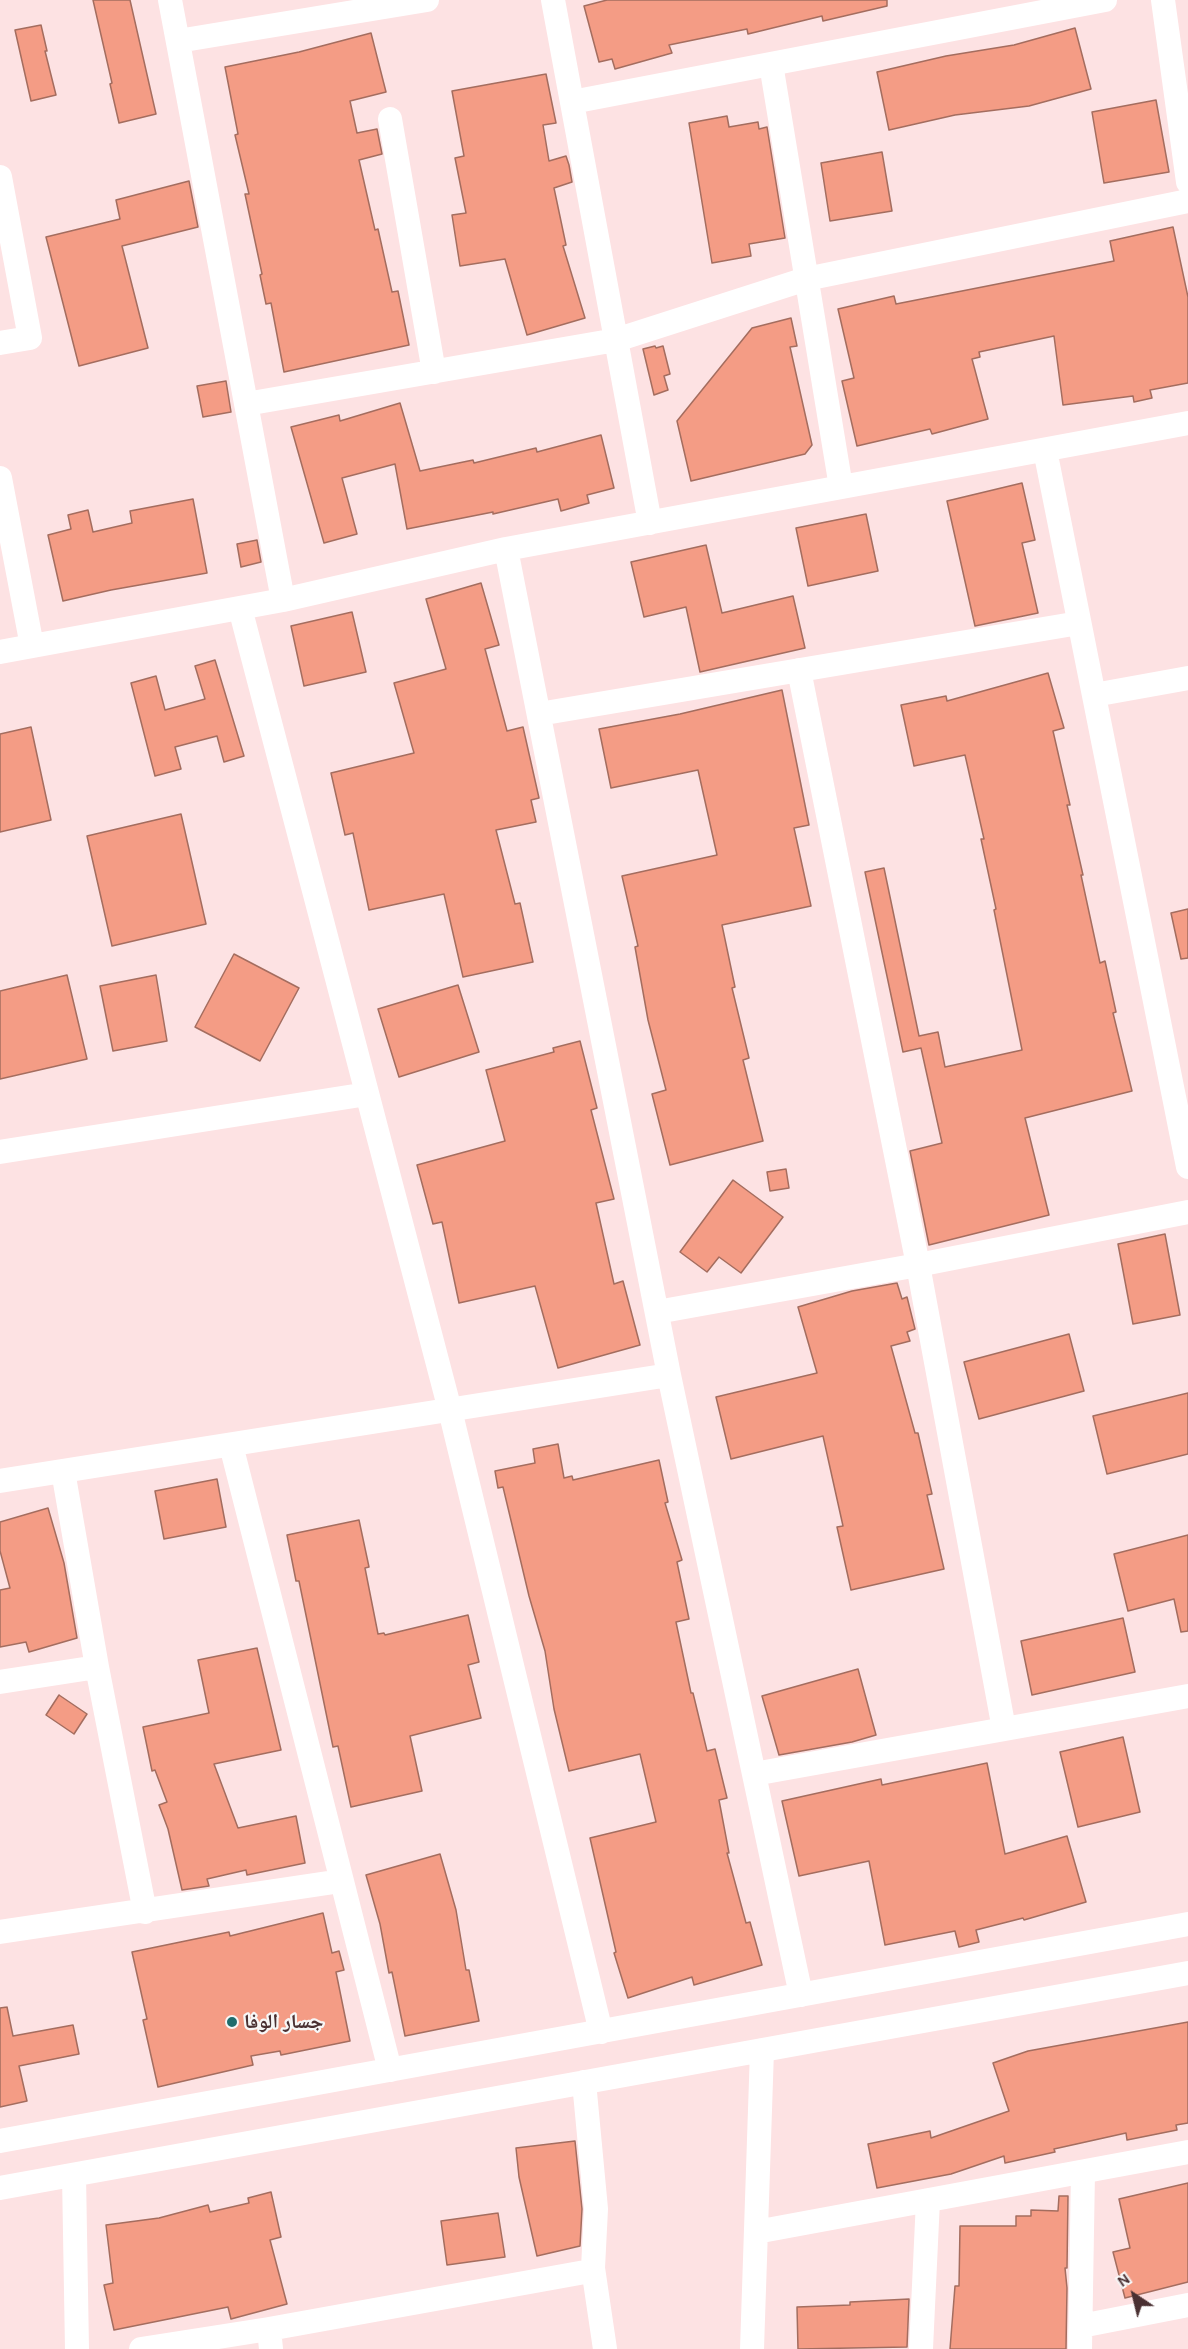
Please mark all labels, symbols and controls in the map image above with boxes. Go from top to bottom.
place label: جسار الوفا [244,2010,323,2034]
marker: جسار الوفا [225,2015,239,2029]
north arrow [1104,2265,1164,2325]
text: N [1113,2269,1134,2291]

